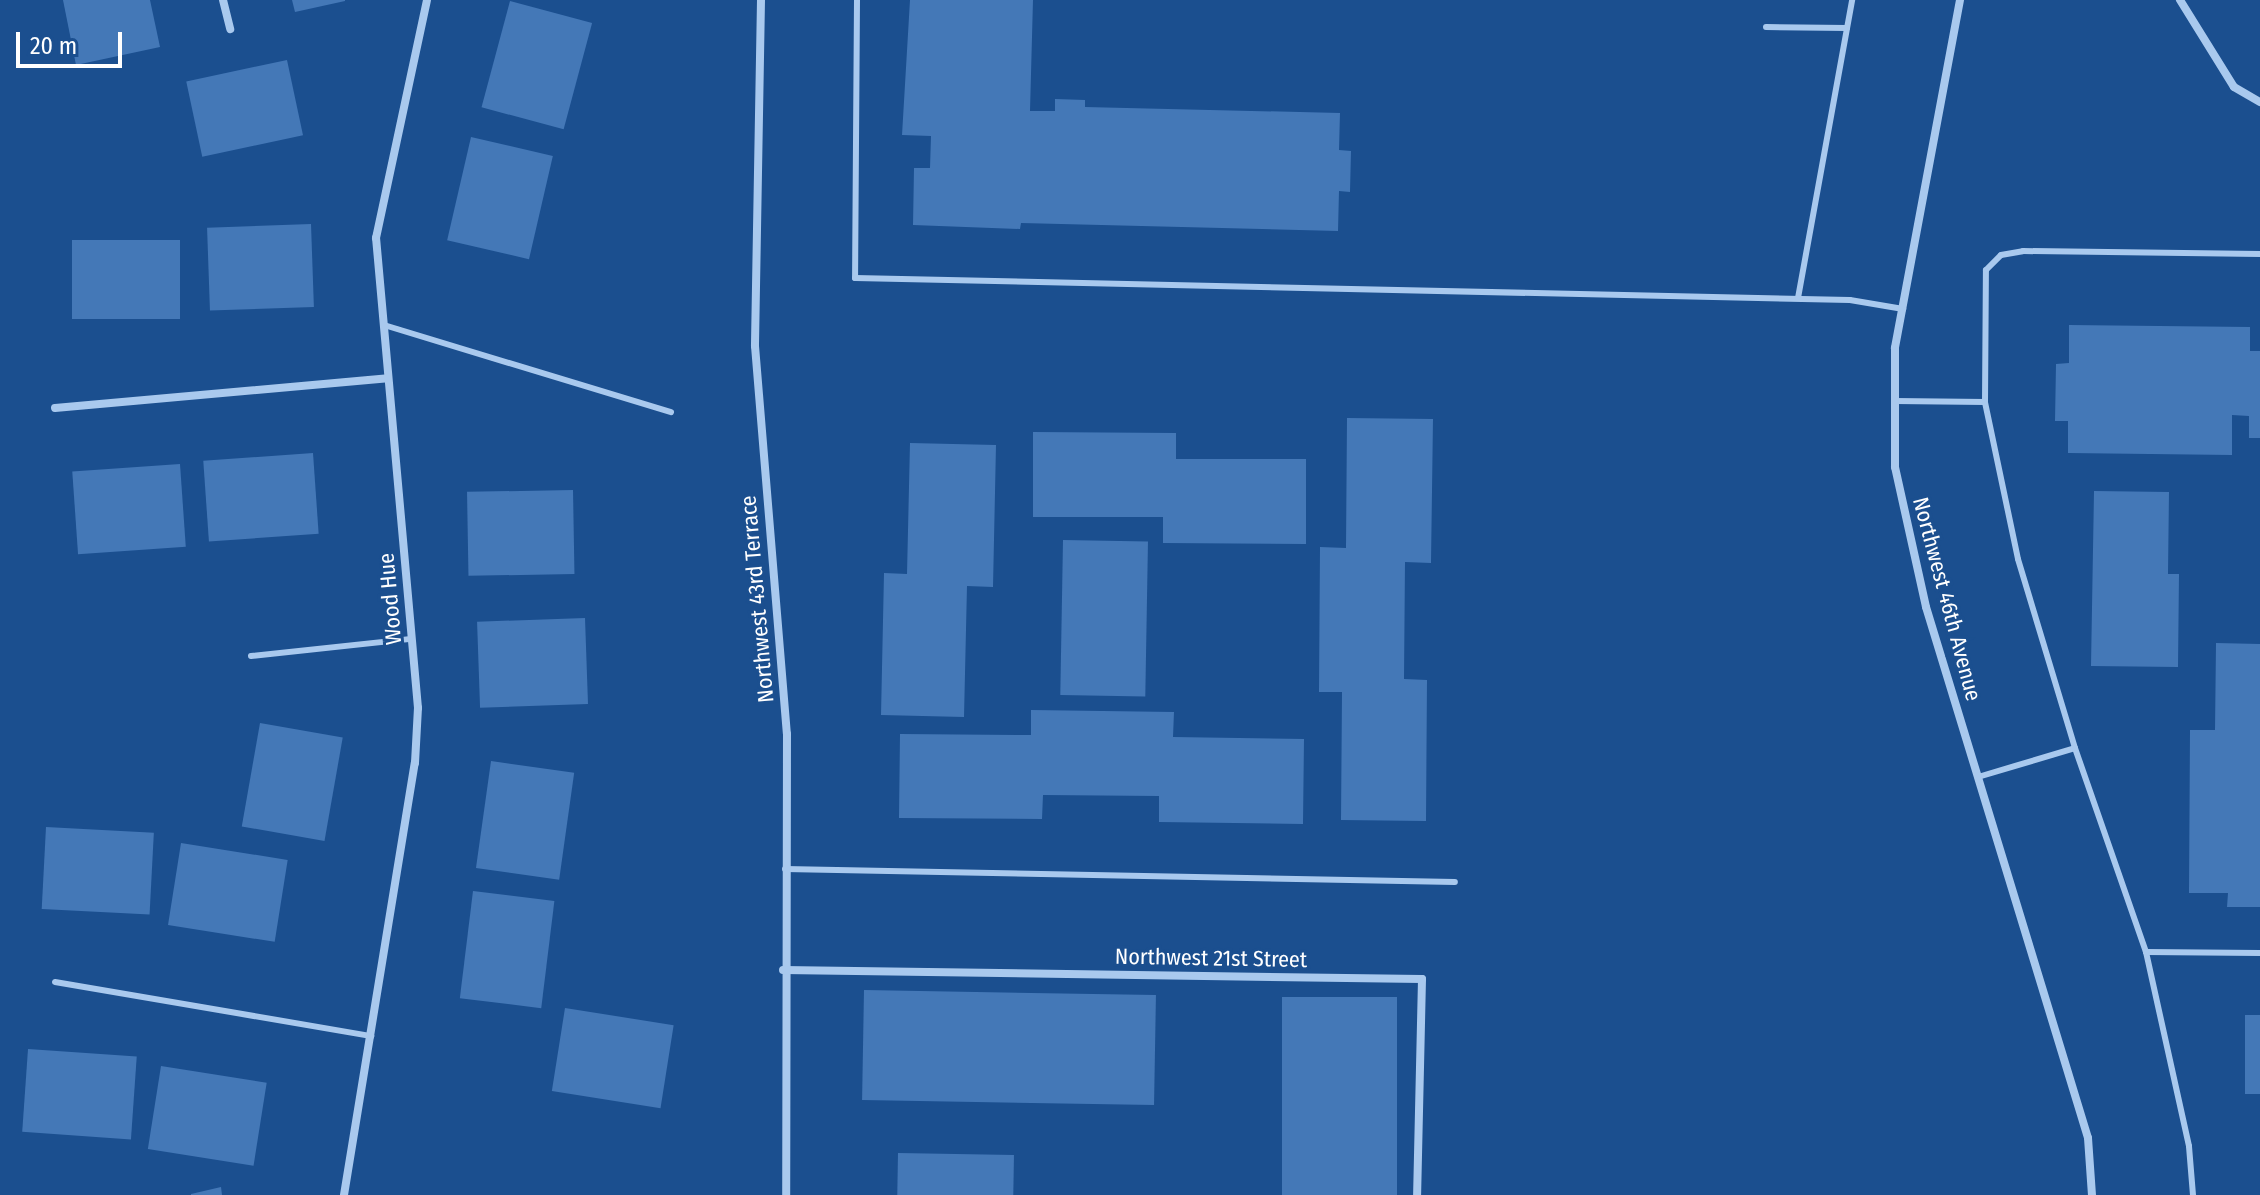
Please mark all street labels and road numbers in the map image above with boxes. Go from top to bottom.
street label: Northwest 43rd Terrace [735,494,779,704]
street label: Northwest 46th Avenue [1907,494,1987,704]
street label: Wood Hue [373,552,407,646]
street label: Northwest 21st Street [1115,943,1307,973]

